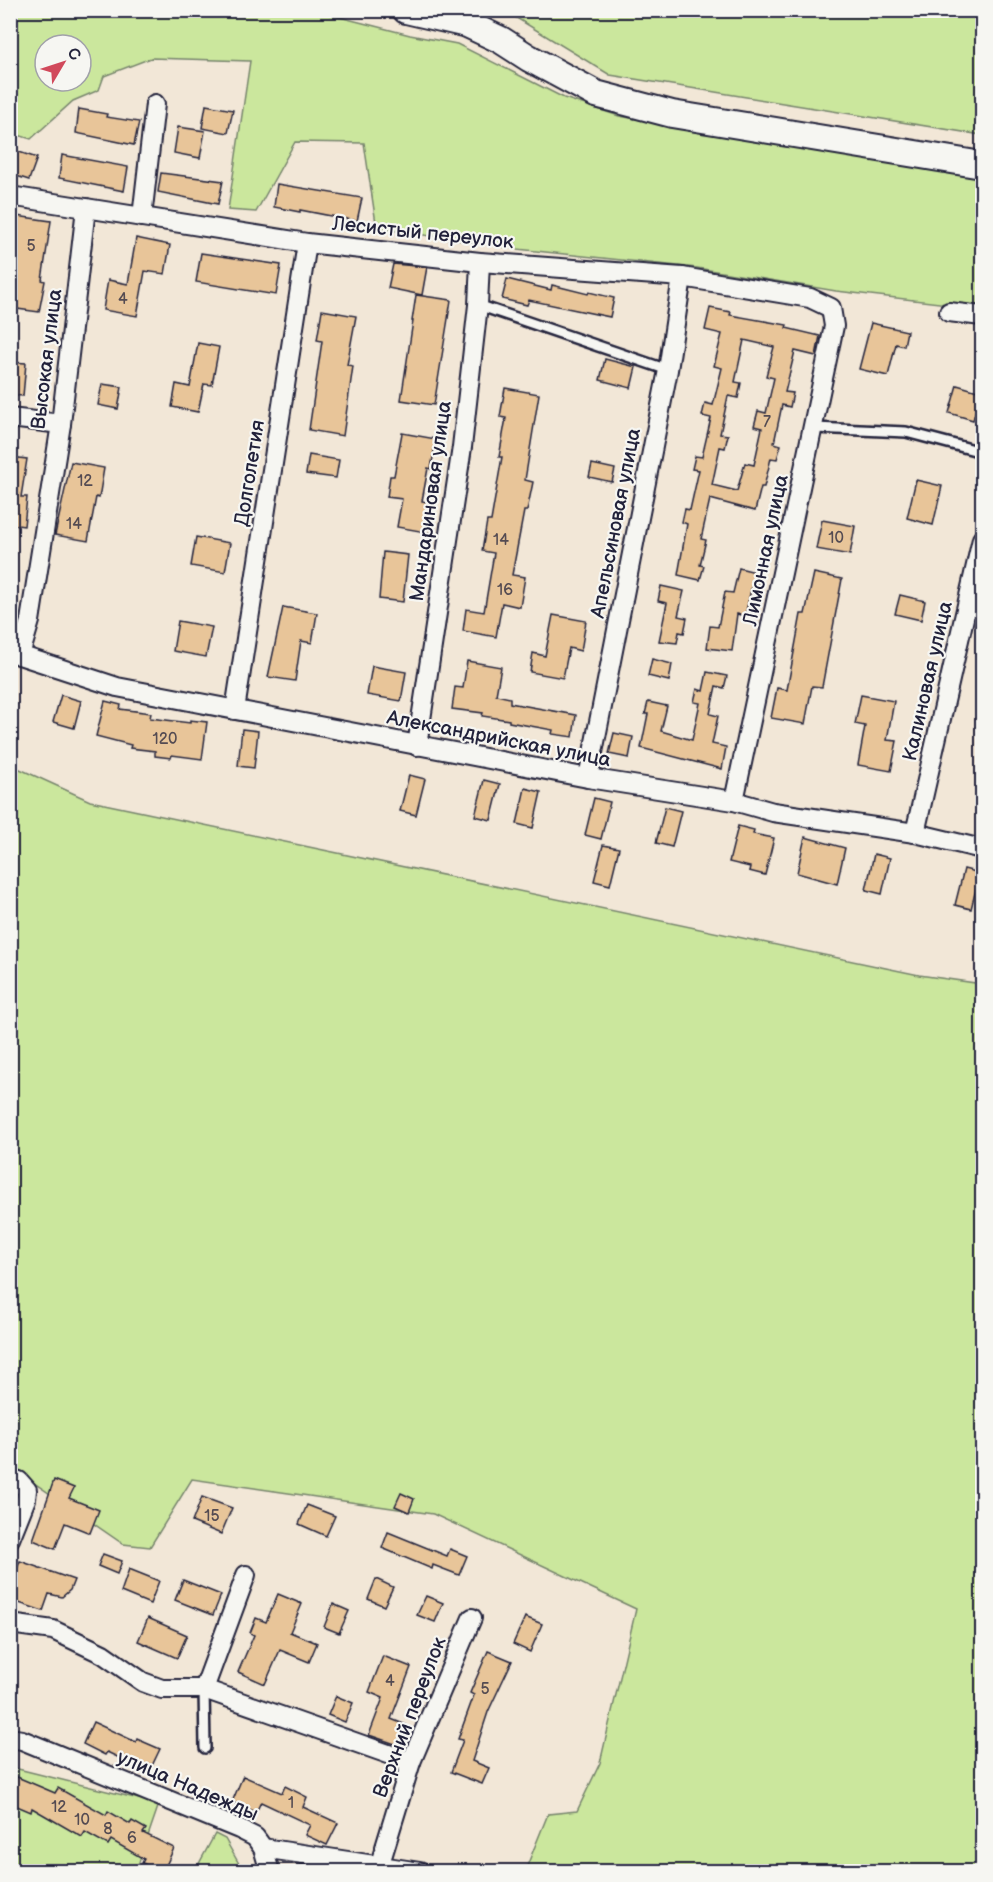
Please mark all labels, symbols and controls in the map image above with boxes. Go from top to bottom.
north arrow [33,33,93,93]
text: С [63,44,84,65]
street label: Лесистый переулок [330,211,515,254]
house number: 5 [26,237,36,256]
street label: Высокая улица [26,287,68,431]
house number: 4 [118,290,128,309]
street label: Мандариновая улица [405,399,457,603]
house number: 7 [763,413,771,432]
street label: Долголетия [230,418,270,528]
street label: Апельсиновая улица [586,426,646,621]
house number: 12 [77,472,93,491]
street label: Лимонная улица [738,472,794,629]
house number: 14 [66,515,82,534]
house number: 10 [828,529,844,548]
house number: 14 [493,531,509,550]
house number: 16 [497,581,513,600]
street label: Калиновая улица [898,599,958,763]
street label: Александрийская улица [384,705,613,773]
house number: 120 [152,730,178,749]
house number: 15 [204,1507,220,1526]
street label: Верхний переулок [368,1633,452,1801]
house number: 4 [385,1672,395,1691]
house number: 5 [480,1680,490,1699]
street label: улица Надежды [113,1745,262,1827]
house number: 1 [288,1794,294,1813]
house number: 12 [51,1798,67,1817]
house number: 10 [74,1811,90,1830]
house number: 8 [103,1820,113,1839]
house number: 6 [127,1829,137,1848]

